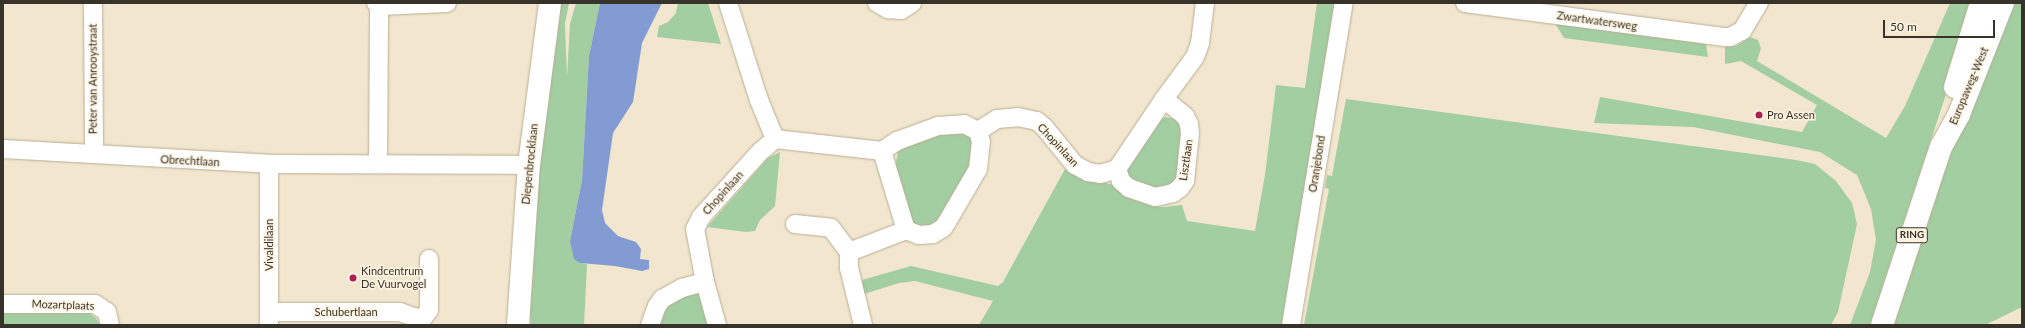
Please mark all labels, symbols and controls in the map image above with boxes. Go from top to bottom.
street label: Zwartwatersweg [1556,9,1638,33]
scale bar [1885,12,1997,38]
text: 50 m [1890,19,1917,34]
street label: Peter van Anrooystraat [86,23,100,135]
street label: Europaweg-West [1947,45,1991,127]
place label: Pro Assen [1767,108,1815,122]
marker: Pro Assen [1754,110,1764,120]
street label: Chopinlaan [1035,121,1081,169]
street label: Diepenbrocklaan [519,123,541,205]
street label: Oranjebond [1306,135,1328,193]
street label: Lisztlaan [1177,138,1195,182]
street label: Obrechtlaan [160,153,220,169]
street label: Chopinlaan [700,168,746,218]
street label: Vivaldilaan [262,219,276,271]
road number: RING [1895,227,1929,243]
place label: Kindcentrum De Vuurvogel [361,265,427,291]
marker: Kindcentrum De Vuurvogel [348,273,358,283]
street label: Mozartplaats [31,297,95,313]
street label: Schubertlaan [314,305,378,319]

